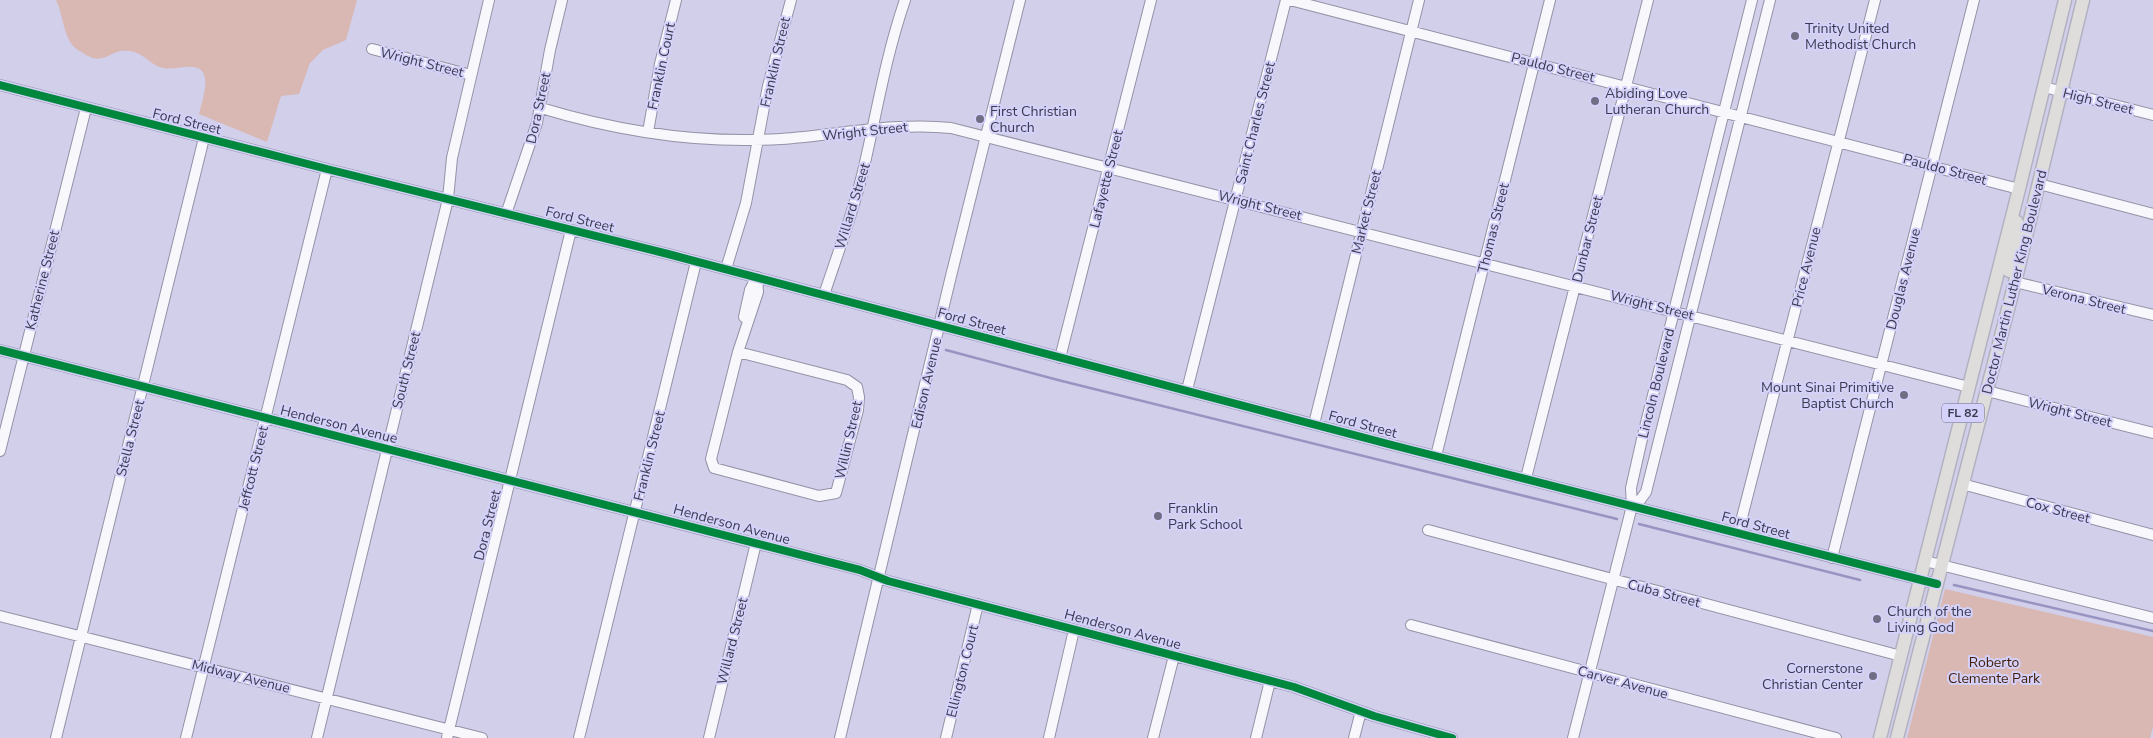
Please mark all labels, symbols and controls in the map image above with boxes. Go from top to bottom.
street label: Franklin Street [756,15,795,109]
place label: Trinity United Methodist Church [1805,19,1916,54]
street label: Franklin Court [643,21,680,111]
marker: Trinity United Methodist Church [1789,30,1801,42]
street label: Wright Street [378,43,466,82]
street label: Pauldo Street [1509,48,1597,87]
street label: Saint Charles Street [1231,60,1280,186]
street label: Dora Street [522,71,555,145]
place label: Abiding Love Lutheran Church [1605,84,1709,119]
street label: High Street [2061,84,2135,119]
marker: Abiding Love Lutheran Church [1589,95,1601,107]
place label: First Christian Church [990,102,1077,137]
street label: Ford Street [151,104,223,139]
marker: First Christian Church [974,113,986,125]
street label: Wright Street [821,118,909,145]
street label: Lafayette Street [1085,128,1128,230]
street label: Pauldo Street [1901,149,1989,190]
street label: Willard Street [830,161,875,252]
street label: Market Street [1347,168,1386,256]
street label: Doctor Martin Luther King Boulevard [1977,168,2052,396]
street label: Thomas Street [1473,181,1514,275]
street label: Wright Street [1216,186,1304,225]
street label: Dunbar Street [1568,194,1607,284]
street label: Ford Street [544,202,616,237]
street label: Price Avenue [1787,225,1826,309]
street label: Douglas Avenue [1882,226,1925,332]
street label: Katherine Street [21,228,64,332]
street label: Verona Street [2039,280,2128,319]
street label: Wright Street [1608,286,1696,325]
street label: Ford Street [936,303,1008,340]
street label: Lincoln Boulevard [1634,326,1679,440]
street label: South Street [388,329,425,411]
street label: Edison Avenue [907,336,946,431]
place label: Mount Sinai Primitive Baptist Church [1761,378,1894,413]
marker: Mount Sinai Primitive Baptist Church [1898,389,1910,401]
street label: Wright Street [2026,393,2114,432]
street label: Stella Street [112,398,149,478]
street label: Willin Street [830,399,867,481]
street label: Henderson Avenue [278,401,400,448]
road number: FL 82 [1942,403,1984,422]
street label: Ford Street [1327,406,1399,443]
street label: Franklin Street [629,409,670,503]
street label: Jeffcott Street [234,424,273,513]
street label: Dora Street [470,488,505,563]
street label: Cox Street [2024,493,2092,528]
place label: Franklin Park School [1168,499,1243,534]
street label: Henderson Avenue [671,500,792,549]
street label: Ford Street [1720,507,1792,544]
marker: Franklin Park School [1152,510,1164,522]
street label: Cuba Street [1625,575,1702,612]
street label: Willard Street [712,595,753,687]
place label: Church of the Living God [1887,602,1971,637]
street label: Henderson Avenue [1062,605,1183,654]
marker: Church of the Living God [1871,613,1883,625]
street label: Ellington Court [942,623,983,719]
park label: Roberto Clemente Park [1948,653,2041,688]
street label: Midway Avenue [190,655,292,698]
place label: Cornerstone Christian Center [1762,659,1863,694]
street label: Carver Avenue [1576,661,1670,704]
marker: Cornerstone Christian Center [1867,670,1879,682]

